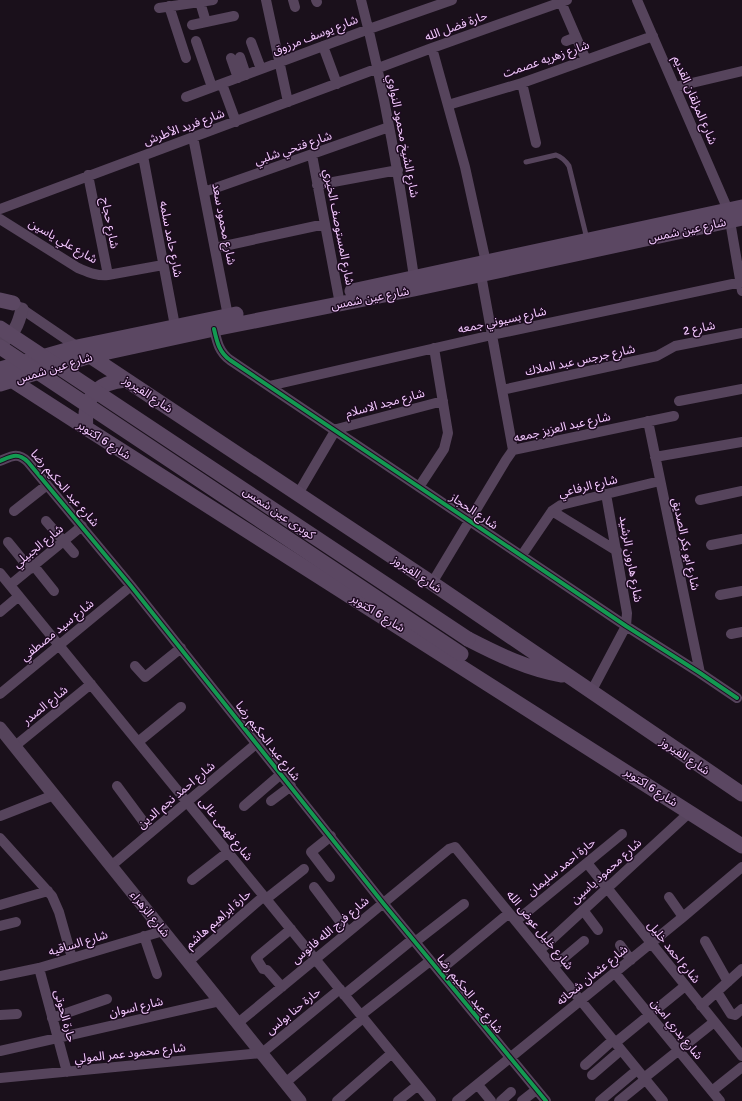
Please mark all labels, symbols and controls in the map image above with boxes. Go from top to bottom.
street label: حارة فضل الله [423,8,490,45]
street label: شارع يوسف مرزوق [270,12,361,60]
street label: شارع زهريه عصمت [501,38,592,82]
street label: شارع المزلقان القديم [668,53,720,147]
street label: شارع الشيخ محمود النواوي [381,73,422,199]
street label: شارع فريد الأطرش [142,106,227,150]
street label: شارع فتحي شلبي [252,128,334,170]
street label: شارع المستوصف الخيري [318,168,357,287]
street label: شارع محمود سعد [207,182,239,266]
street label: شارع حجاج [96,196,122,250]
street label: شارع حامد سلمه [155,200,185,279]
street label: شارع عين شمس [647,215,728,247]
street label: شارع علي ياسين [25,216,100,269]
street label: شارع عين شمس [330,284,411,314]
street label: شارع بسيوني جمعه [456,304,548,339]
street label: شارع 2 [682,318,717,340]
street label: شارع جرجس عبد الملاك [524,341,637,380]
street label: شارع عين شمس [14,350,95,388]
street label: شارع الفيروز [119,372,176,417]
street label: شارع مجد الاسلام [344,386,427,422]
street label: شارع عبد العزيز جمعه [512,409,612,447]
street label: شارع 6 اكتوبر [73,417,133,464]
street label: شارع عبد الحكيم رضا [26,447,102,531]
street label: شارع الرفاعي [557,472,620,503]
street label: كوبرى عين شمس [240,484,319,544]
street label: شارع الحجاز [445,489,501,534]
street label: شارع ابو بكر الصديق [667,496,703,592]
street label: شارع هارون الرشيد [615,515,646,604]
street label: شارع الجبيلي [10,521,68,573]
street label: شارع الفيروز [388,552,445,597]
street label: شارع 6 اكتوبر [346,590,408,637]
street label: شارع سيد مصطفي [18,596,98,666]
street label: شارع الصدر [19,683,72,730]
street label: شارع عبد الحكيم رضا [231,698,303,785]
street label: شارع الفيروز [656,734,713,779]
street label: شارع احمد نجم الدين [134,758,219,833]
street label: شارع 6 اكتوبر [620,764,680,811]
street label: شارع فهمى غالى [195,795,256,865]
street label: حارة احمد سليمان [524,835,599,900]
street label: شارع محمود ياسين [568,835,646,908]
street label: حارة ابراهيم هاشم [182,887,255,953]
street label: شارع الزهراء [126,888,173,941]
street label: شارع خليل عوض الله [502,888,576,974]
street label: شارع فرج الله فانوس [288,894,373,968]
street label: شارع احمد خليل [643,918,703,987]
street label: شارع الساقيه [47,927,110,961]
street label: شارع عثمان شحاته [553,942,632,1010]
street label: شارع عبد الحكيم رضا [432,952,506,1037]
street label: حارة حنا بولس [263,985,324,1038]
street label: حارة الحوتى [50,988,79,1044]
street label: شارع اسوان [108,994,165,1022]
street label: شارع بدري امين [646,996,706,1064]
street label: شارع محمود عمر المولي [74,1040,187,1069]

